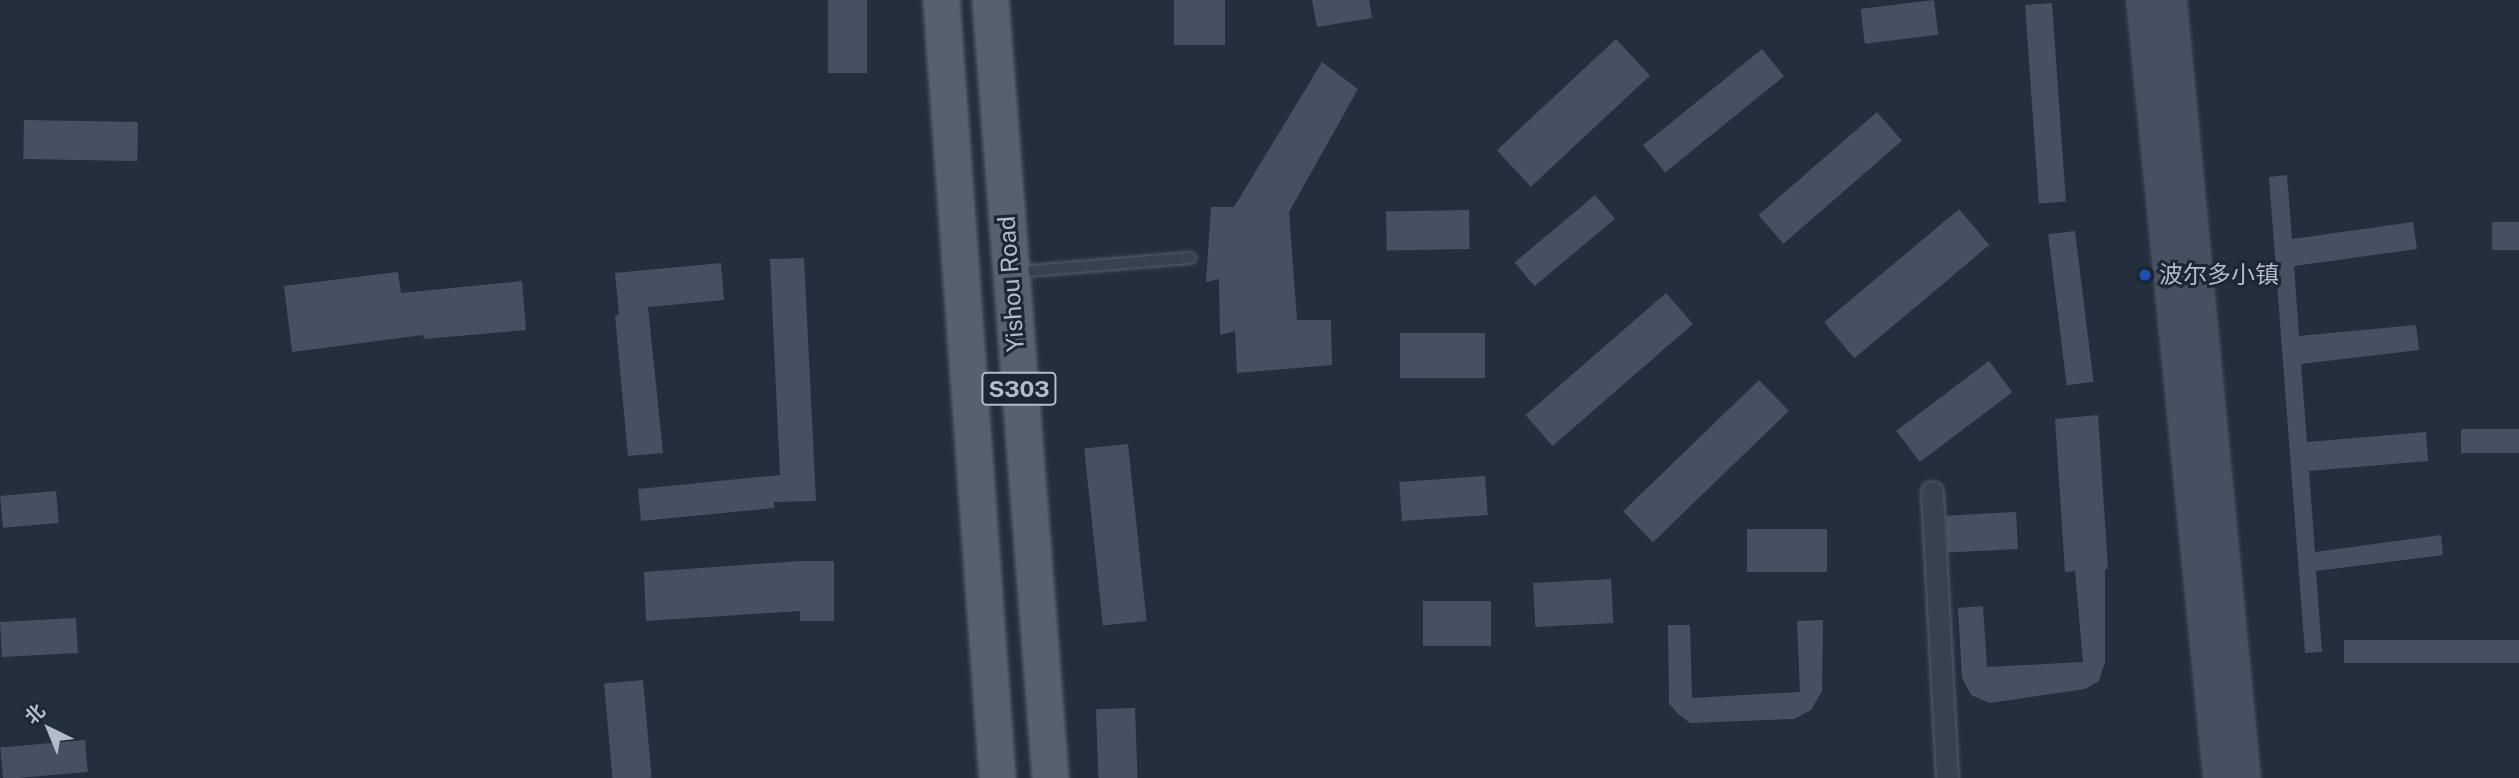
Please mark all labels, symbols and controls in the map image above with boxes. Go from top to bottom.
street label: Yishou Road [992,215,1030,353]
place label: 波尔多小镇 [2159,261,2279,289]
marker: 波尔多小镇 [2137,267,2153,283]
road number: S303 [981,370,1058,408]
north arrow [14,694,84,764]
text: 北 [20,699,49,728]

